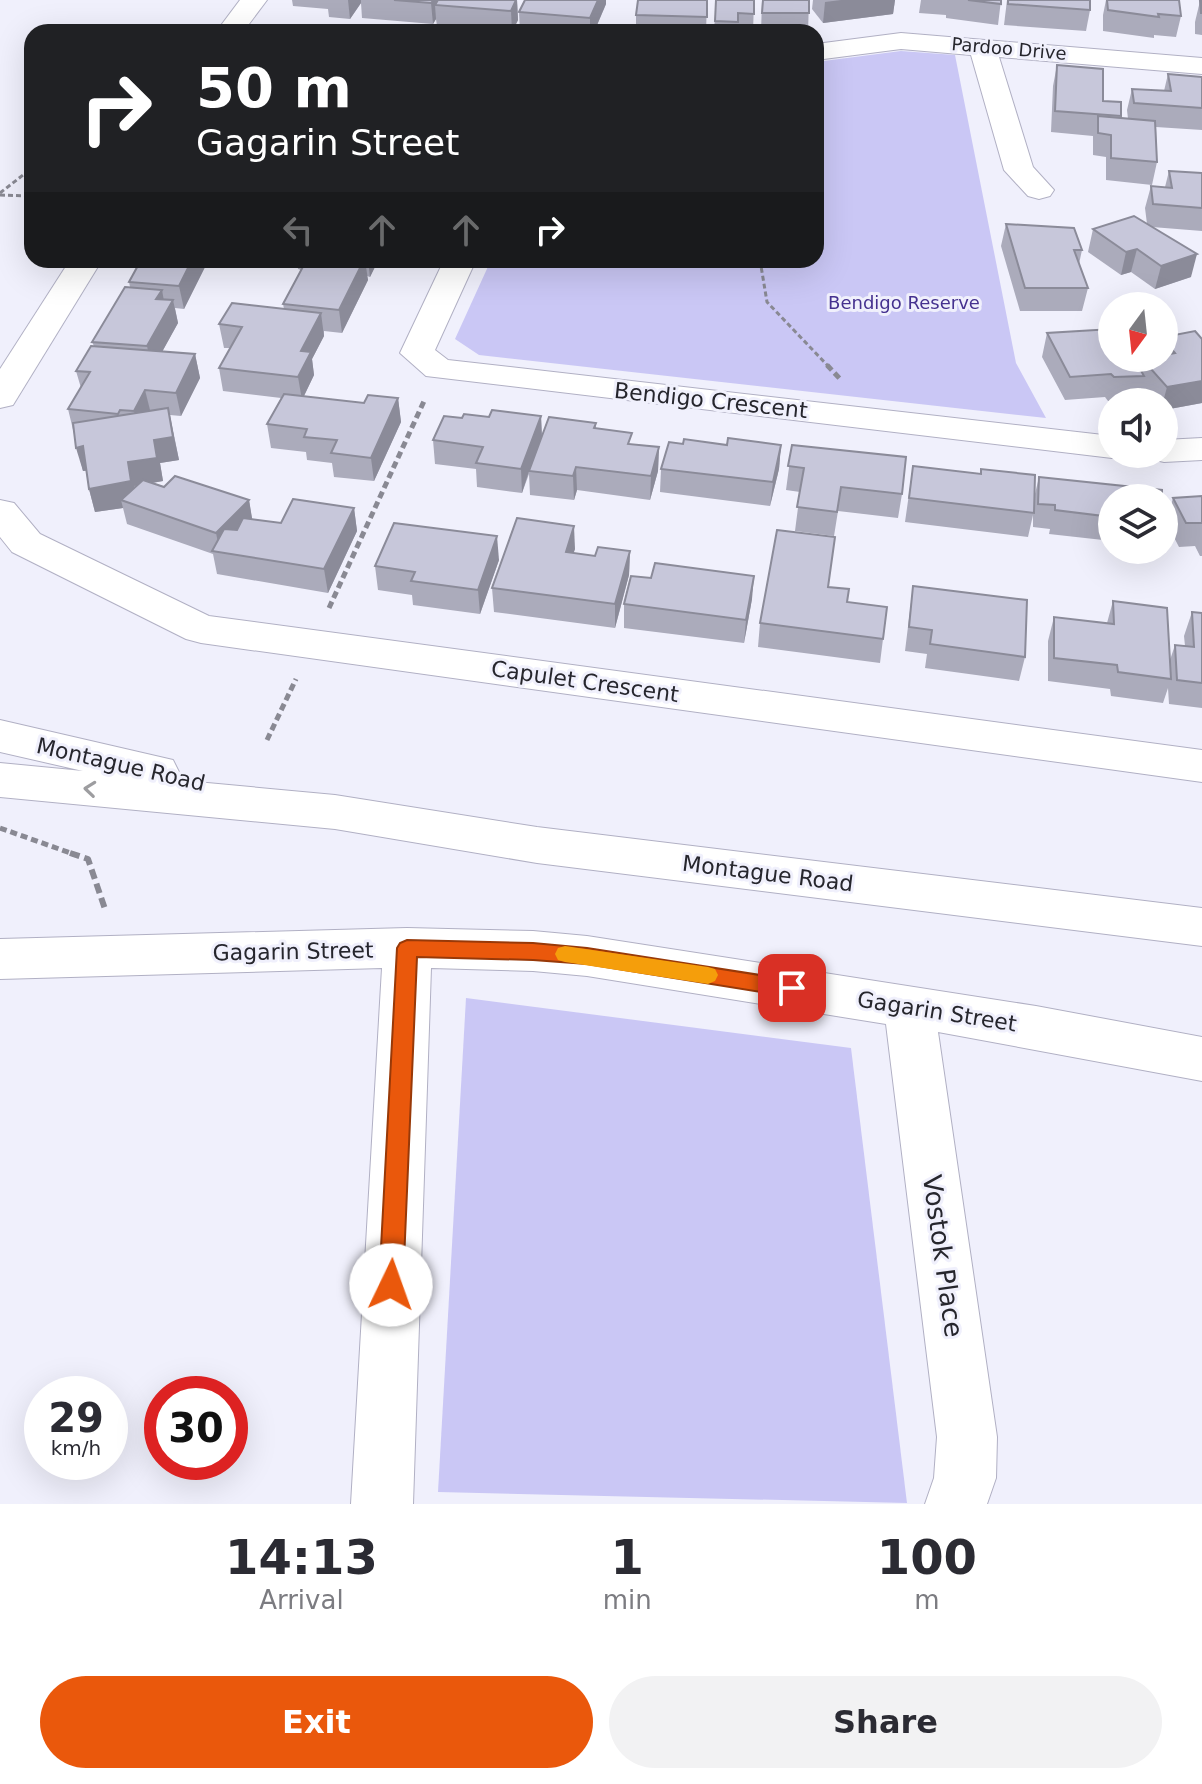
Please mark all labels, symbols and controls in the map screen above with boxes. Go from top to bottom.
street label: Pardoo Drive [951,33,1067,64]
text: 50 m [196,55,352,120]
icon: right [64,56,168,160]
text: Gagarin Street [196,122,459,163]
icon: left [276,208,320,252]
icon: ahead [360,208,404,252]
icon: ahead [444,208,488,252]
icon: right [528,208,572,252]
park label: Bendigo Reserve [828,292,980,313]
north arrow [1098,292,1178,372]
map controls [1098,292,1178,564]
street label: Bendigo Crescent [613,378,809,423]
button: sound [1098,388,1178,468]
button: layers [1098,484,1178,564]
street label: Capulet Crescent [490,656,681,707]
street label: Montague Road [34,733,208,796]
one-way arrow [83,780,96,797]
street label: Montague Road [681,851,855,896]
street label: Gagarin Street [212,938,374,965]
pin [758,954,826,1022]
icon: arrive [770,966,814,1010]
street label: Gagarin Street [855,987,1019,1036]
street label: Vostok Place [917,1173,969,1339]
position arrow [349,1243,433,1327]
speed limit sign: 30 [144,1376,248,1480]
text: 29 [48,1395,104,1441]
text: km/h [51,1436,101,1460]
text: 14:13 [225,1529,378,1585]
text: 1 [611,1529,644,1585]
text: 100 [877,1529,977,1585]
text: Arrival [259,1585,344,1615]
text: min [603,1585,652,1615]
text: m [914,1585,940,1615]
button: Exit [40,1676,593,1768]
button: Share [609,1676,1162,1768]

